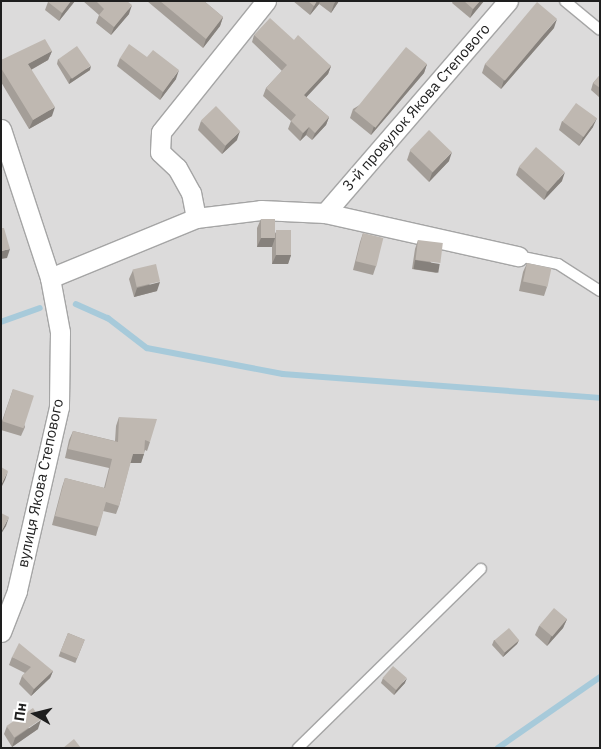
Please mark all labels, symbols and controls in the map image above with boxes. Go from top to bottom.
street label: 3-й провулок Якова Степового [338,20,494,194]
street label: вулиця Якова Степового [13,397,67,569]
north arrow [10,689,60,739]
text: Пн [10,701,30,722]

